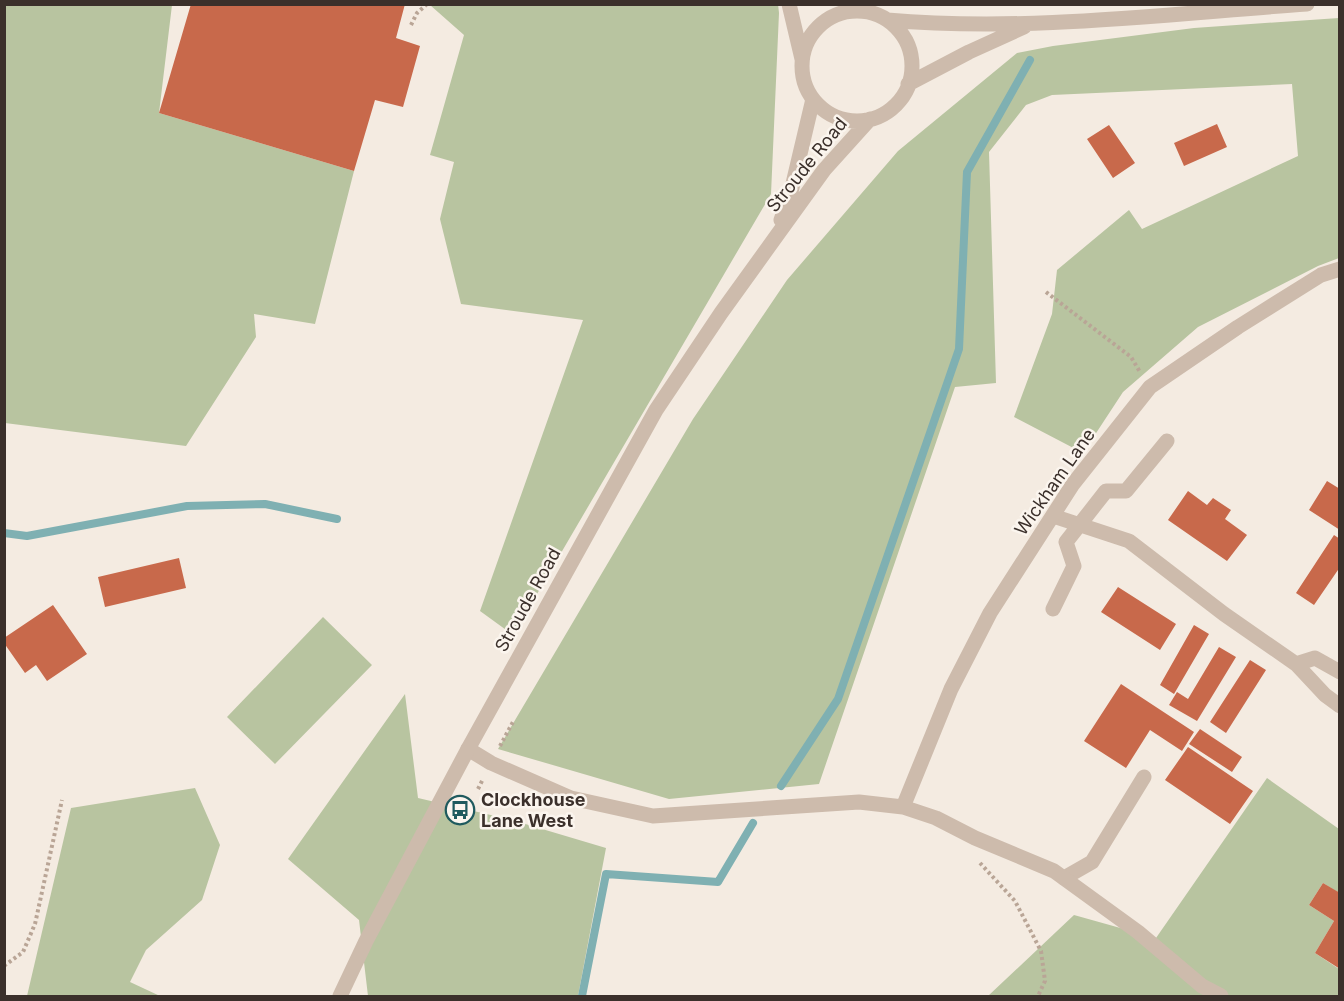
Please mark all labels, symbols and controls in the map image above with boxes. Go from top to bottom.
street label: Stroude Road [762,113,851,216]
street label: Wickham Lane [1010,424,1099,539]
street label: Stroude Road [490,544,565,655]
place label: Clockhouse Lane West [481,789,586,831]
bus stop icon: Clockhouse Lane West [444,794,476,826]

